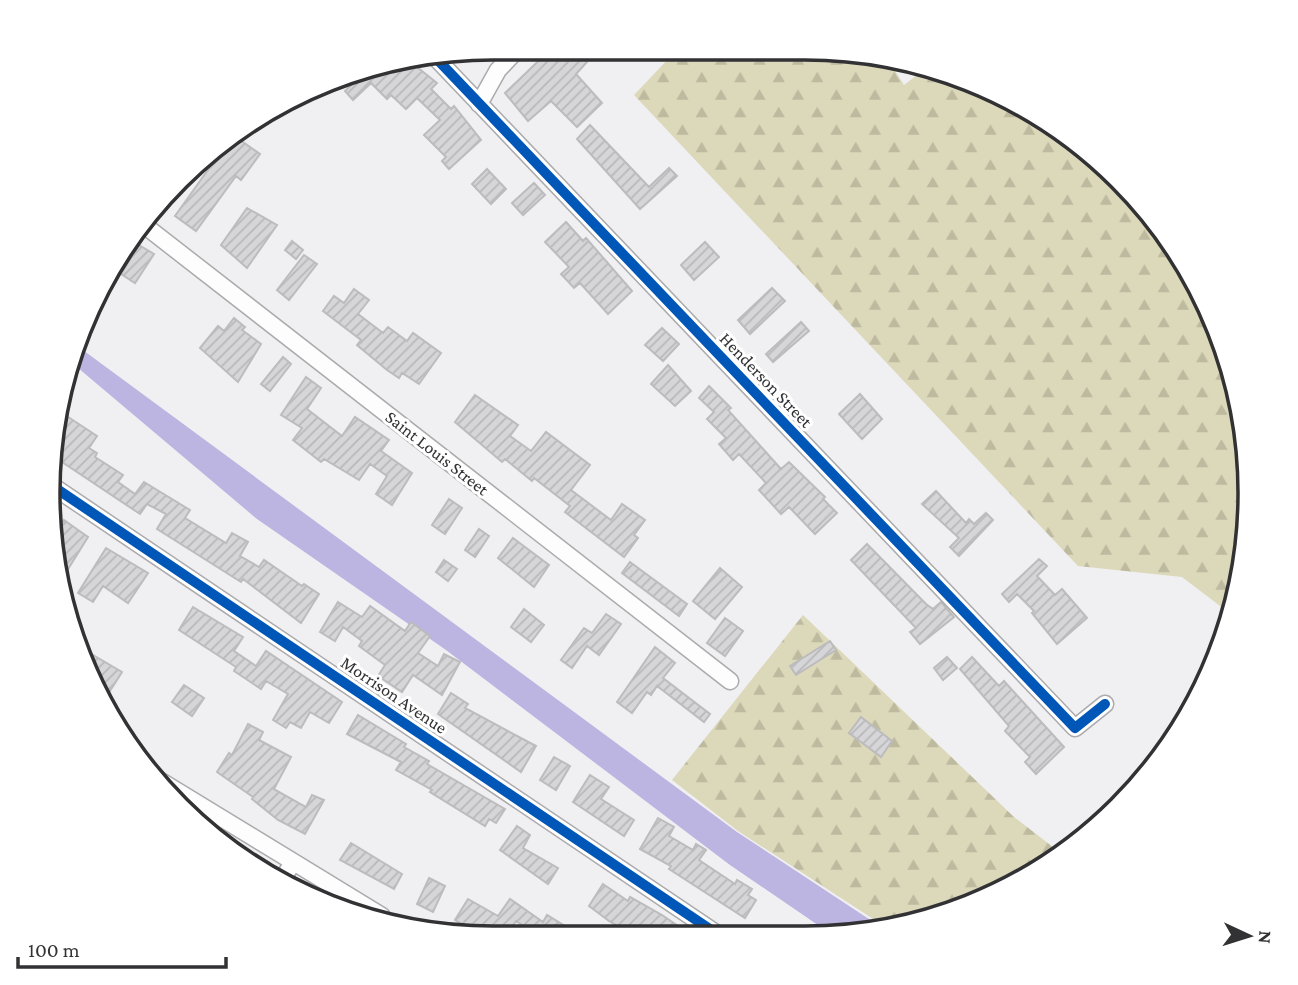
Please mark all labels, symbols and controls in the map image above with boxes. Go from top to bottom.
street label: Henderson Street [716,328,817,432]
street label: Saint Louis Street [381,407,493,500]
street label: Morrison Avenue [337,652,451,738]
north arrow [1214,901,1284,971]
scale bar [18,926,226,970]
text: N [1255,930,1276,944]
text: 100 m [28,938,80,962]

